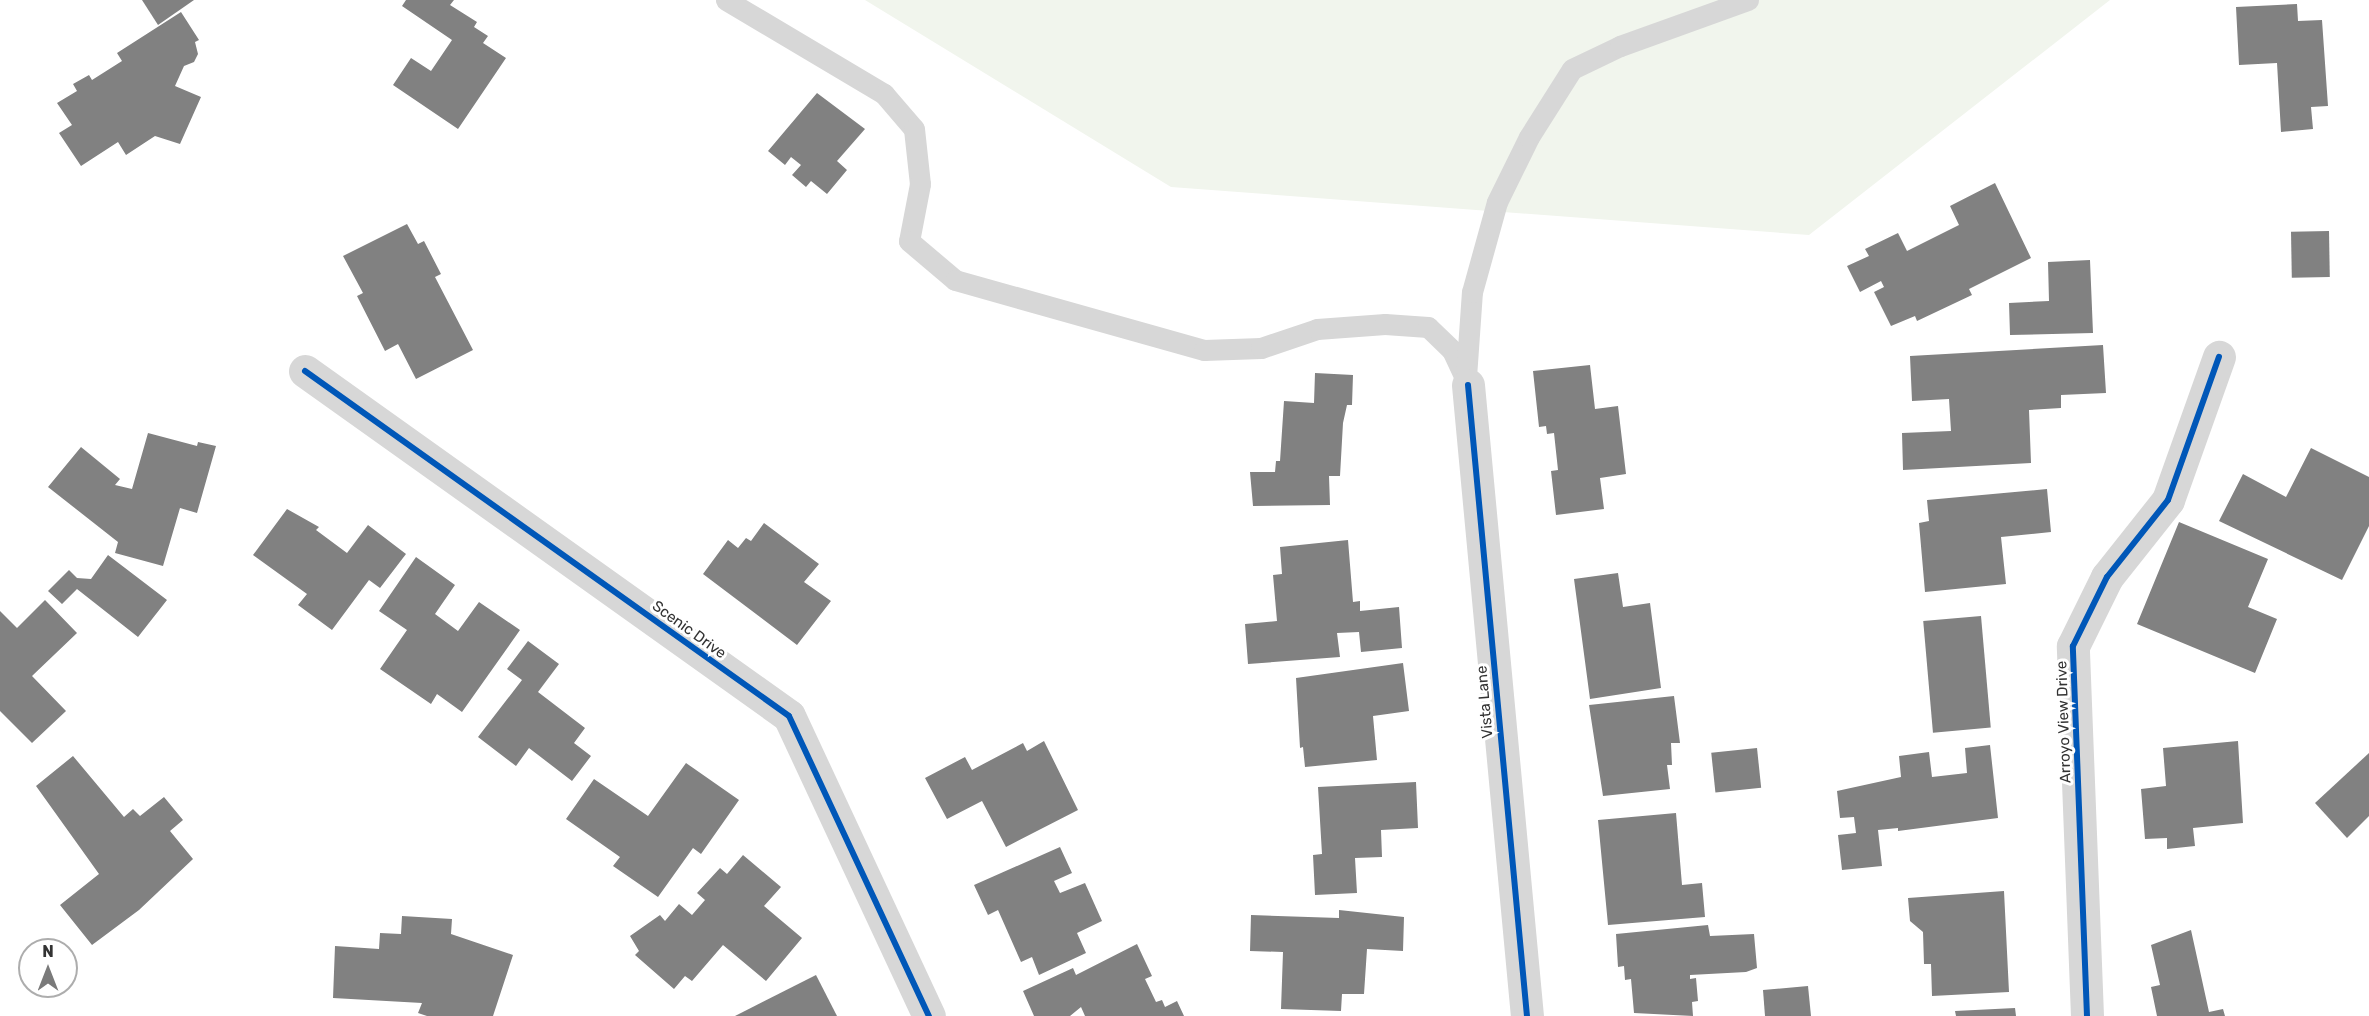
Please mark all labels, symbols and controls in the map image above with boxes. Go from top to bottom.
street label: Scenic Drive [649,597,729,663]
street label: Arroyo View Drive [2053,660,2075,784]
street label: Vista Lane [1473,665,1497,739]
north arrow [18,938,78,998]
text: N [42,942,54,961]

